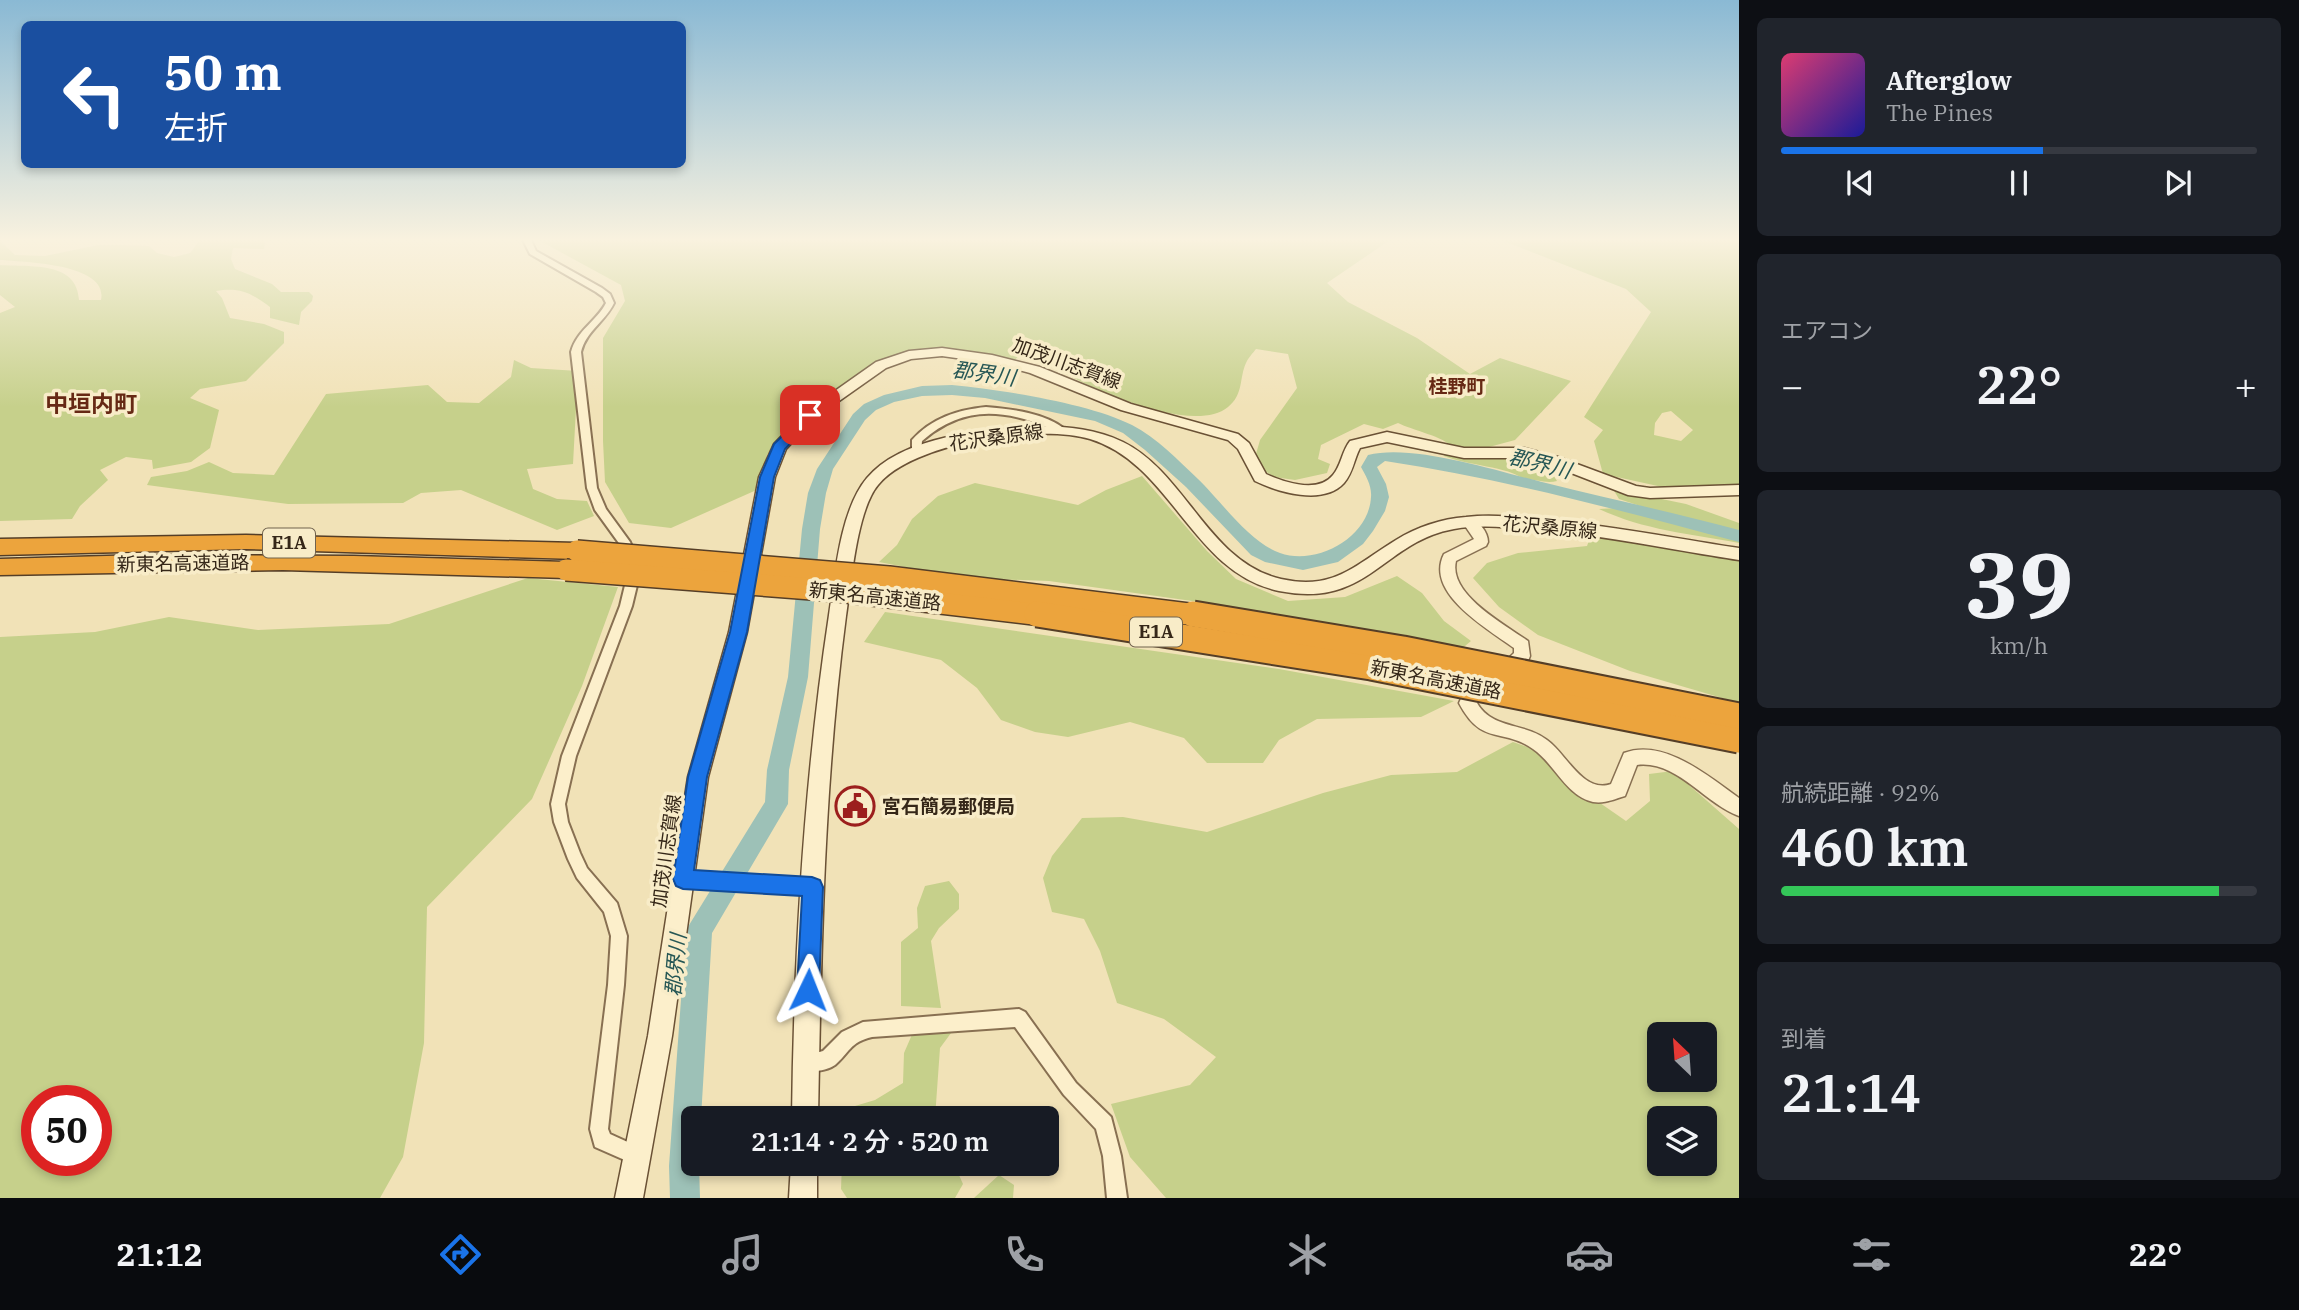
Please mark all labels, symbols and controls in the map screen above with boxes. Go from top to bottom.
text: 50 m [164,40,282,103]
icon: left [49,49,140,140]
text: Afterglow [1886,63,2012,97]
text: The Pines [1886,97,1993,127]
text: 左折 [164,106,228,148]
icon: previous [1841,164,1879,202]
icon: pause [2000,164,2038,202]
icon: next [2159,164,2197,202]
text: エアコン [1781,315,1873,345]
street label: 加茂川志賀線 [1009,332,1125,394]
text: 22° [1976,351,2062,418]
water label: 郡界川 [951,355,1019,392]
text: − [1781,361,1804,410]
text: + [2234,361,2257,410]
district label: 桂野町 [1428,374,1486,398]
pin [780,385,840,445]
district label: 中垣内町 [45,388,137,418]
icon: arrive [791,396,829,434]
street label: 花沢桑原線 [947,419,1045,455]
water label: 郡界川 [1506,442,1576,485]
street label: 花沢桑原線 [1502,511,1598,543]
text: 39 [1964,525,2074,643]
road number: E1A [263,528,315,558]
street label: 新東名高速道路 [116,550,250,576]
street label: 新東名高速道路 [808,577,942,615]
road number: E1A [1130,618,1182,646]
text: km/h [1990,630,2048,660]
street label: 新東名高速道路 [1368,655,1504,703]
text: 航続距離 · 92% [1781,777,1940,807]
public building icon: 宮石簡易郵便局 [834,785,876,827]
street label: 加茂川志賀線 [646,793,686,909]
place label: 宮石簡易郵便局 [882,794,1015,818]
text: 460 km [1781,813,1969,880]
water label: 郡界川 [658,930,692,998]
position arrow [771,953,845,1027]
north arrow [1647,1022,1717,1092]
map controls [1647,1022,1717,1176]
text: 到着 [1781,1023,1827,1053]
text: 21:14 [1781,1059,1921,1126]
speed limit sign: 50 [21,1085,112,1176]
button: layers [1647,1106,1717,1176]
text: 21:14 · 2 分 · 520 m [751,1124,989,1158]
icon: directions [436,1230,485,1279]
icon: music [718,1230,767,1279]
icon: phone [1000,1230,1049,1279]
icon: climate [1283,1230,1332,1279]
icon: car [1565,1230,1614,1279]
icon: filters [1847,1230,1896,1279]
text: 21:12 [117,1233,203,1275]
text: 22° [2129,1233,2182,1275]

